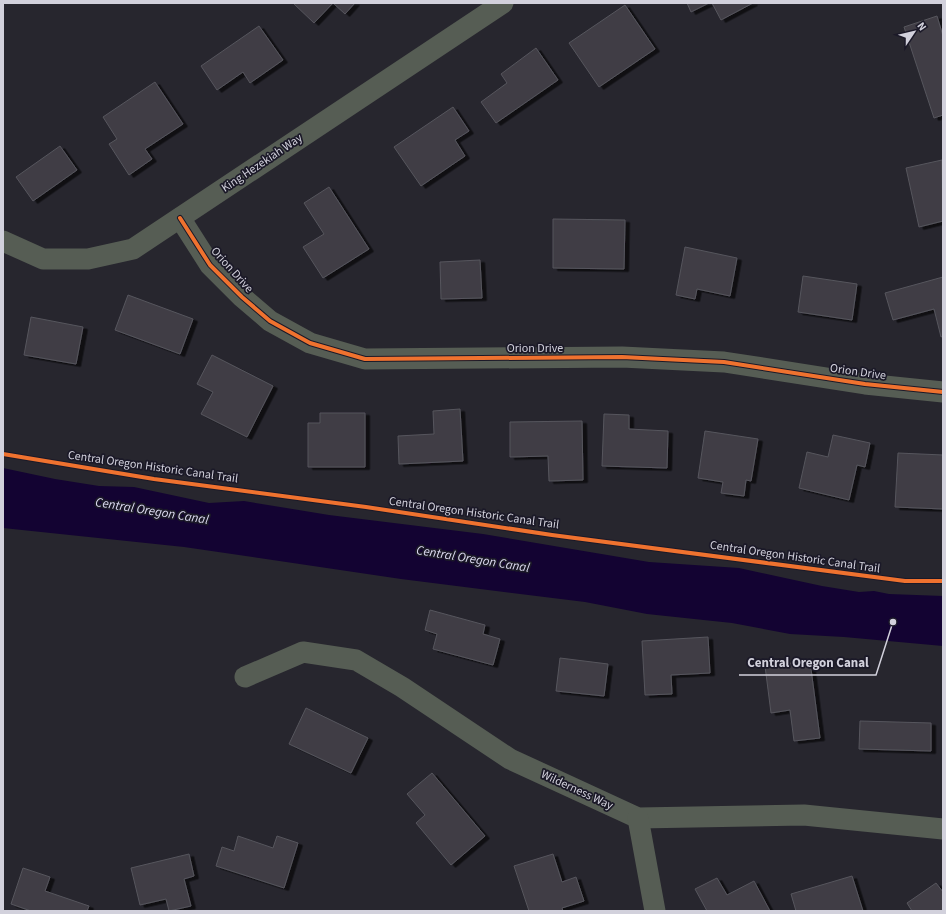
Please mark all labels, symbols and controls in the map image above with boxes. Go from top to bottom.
north arrow [894,12,934,52]
text: N [914,19,930,34]
street label: King Hezekiah Way [218,129,306,196]
street label: Orion Drive [207,243,257,297]
street label: Orion Drive [507,340,563,357]
street label: Orion Drive [829,360,887,384]
street label: Central Oregon Historic Canal Trail [67,447,239,487]
water label: Central Oregon Canal [94,493,211,529]
street label: Central Oregon Historic Canal Trail [388,493,560,533]
street label: Central Oregon Historic Canal Trail [709,537,881,577]
water label: Central Oregon Canal [415,541,532,577]
callout: Central Oregon Canal [739,650,876,675]
text: Central Oregon Canal [747,654,869,672]
street label: Wilderness Way [538,766,616,814]

